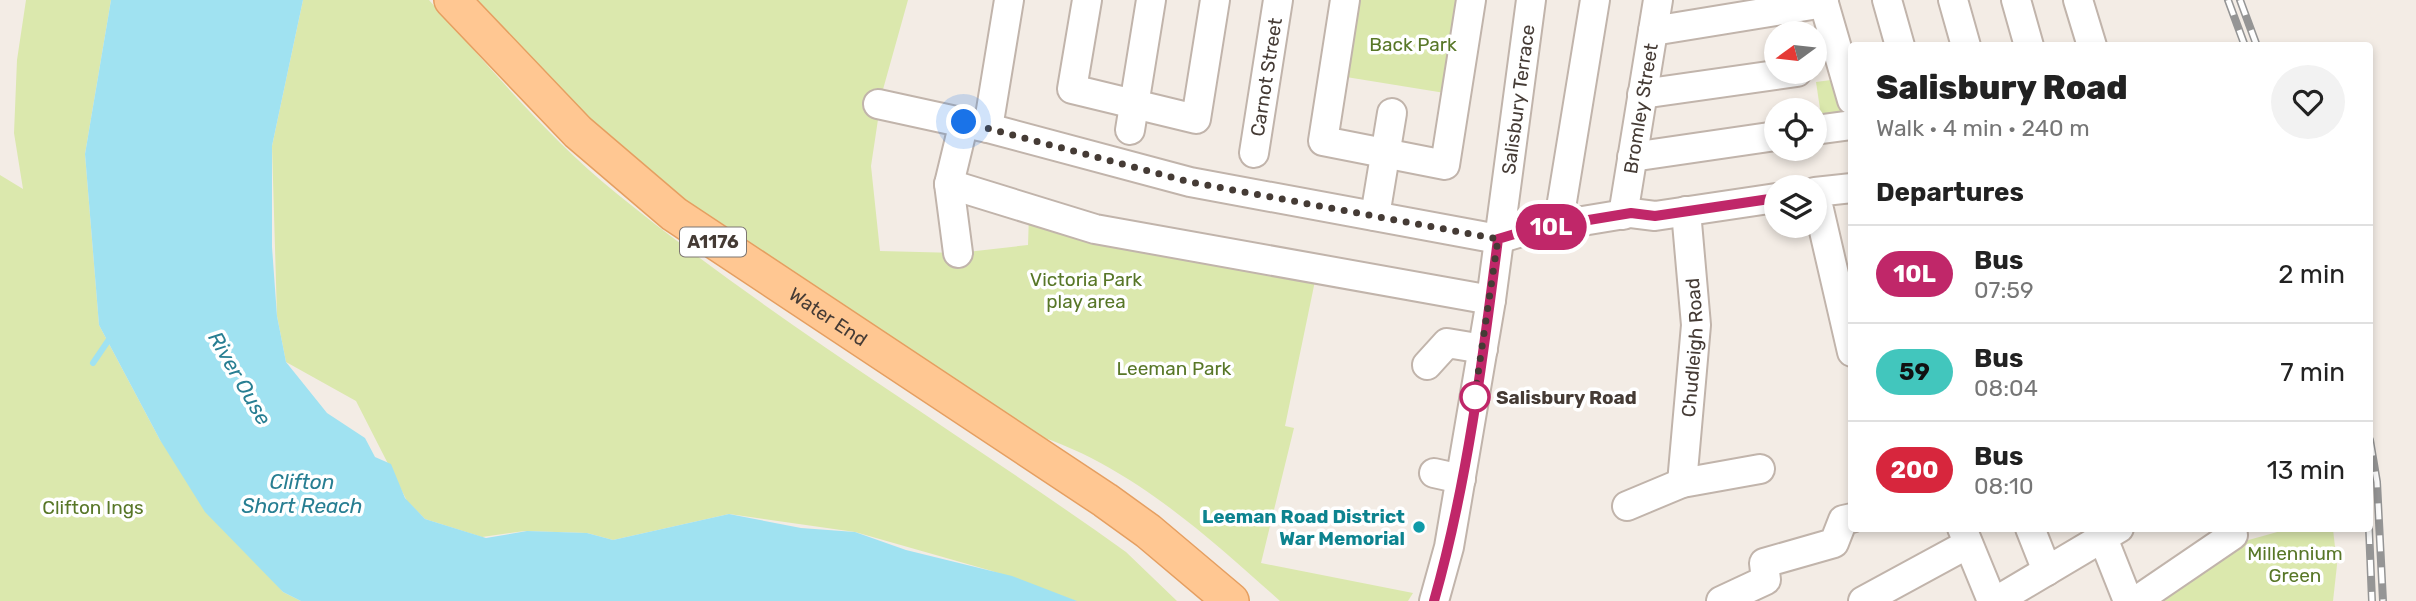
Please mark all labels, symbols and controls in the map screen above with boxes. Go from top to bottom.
street label: Carnot Street [1245,15,1287,138]
north arrow [1764,21,1827,84]
map controls [1764,21,1827,238]
street label: Salisbury Terrace [1496,23,1539,176]
park label: Back Park [1369,33,1457,56]
street label: Bromley Street [1618,41,1662,175]
button: heart [2271,65,2345,139]
text: Salisbury Road [1876,68,2128,107]
button: locate [1764,98,1827,161]
your location [946,104,981,139]
text: Walk · 4 min · 240 m [1876,114,2090,142]
button: layers [1764,175,1827,238]
text: Departures [1876,177,2024,208]
line badge: 10L [1511,204,1591,250]
text: 10L [1530,213,1572,241]
road number: A1176 [680,228,746,256]
text: Bus [1974,245,2023,276]
text: 2 min [2278,259,2345,290]
text: 10L [1893,260,1936,288]
park label: Victoria Park play area [1030,268,1142,313]
text: 07:59 [1974,276,2034,304]
street label: Chudleigh Road [1676,277,1708,418]
street label: Water End [785,282,872,351]
water label: River Ouse [203,327,277,429]
text: Bus [1974,343,2023,374]
park label: Leeman Park [1117,357,1232,380]
text: 7 min [2280,357,2345,388]
text: 59 [1899,358,1930,386]
text: 08:04 [1974,374,2038,402]
marker: Salisbury Road [1460,382,1490,412]
place label: Salisbury Road [1496,386,1637,409]
text: Bus [1974,441,2023,472]
text: 13 min [2267,455,2345,486]
text: 200 [1890,456,1939,484]
water label: Clifton Short Reach [241,469,363,518]
text: 08:10 [1974,472,2034,500]
park label: Clifton Ings [42,496,144,519]
place label: Leeman Road District War Memorial [1202,505,1405,550]
marker: Leeman Road District War Memorial [1411,519,1427,535]
park label: Millennium Green [2247,542,2343,587]

